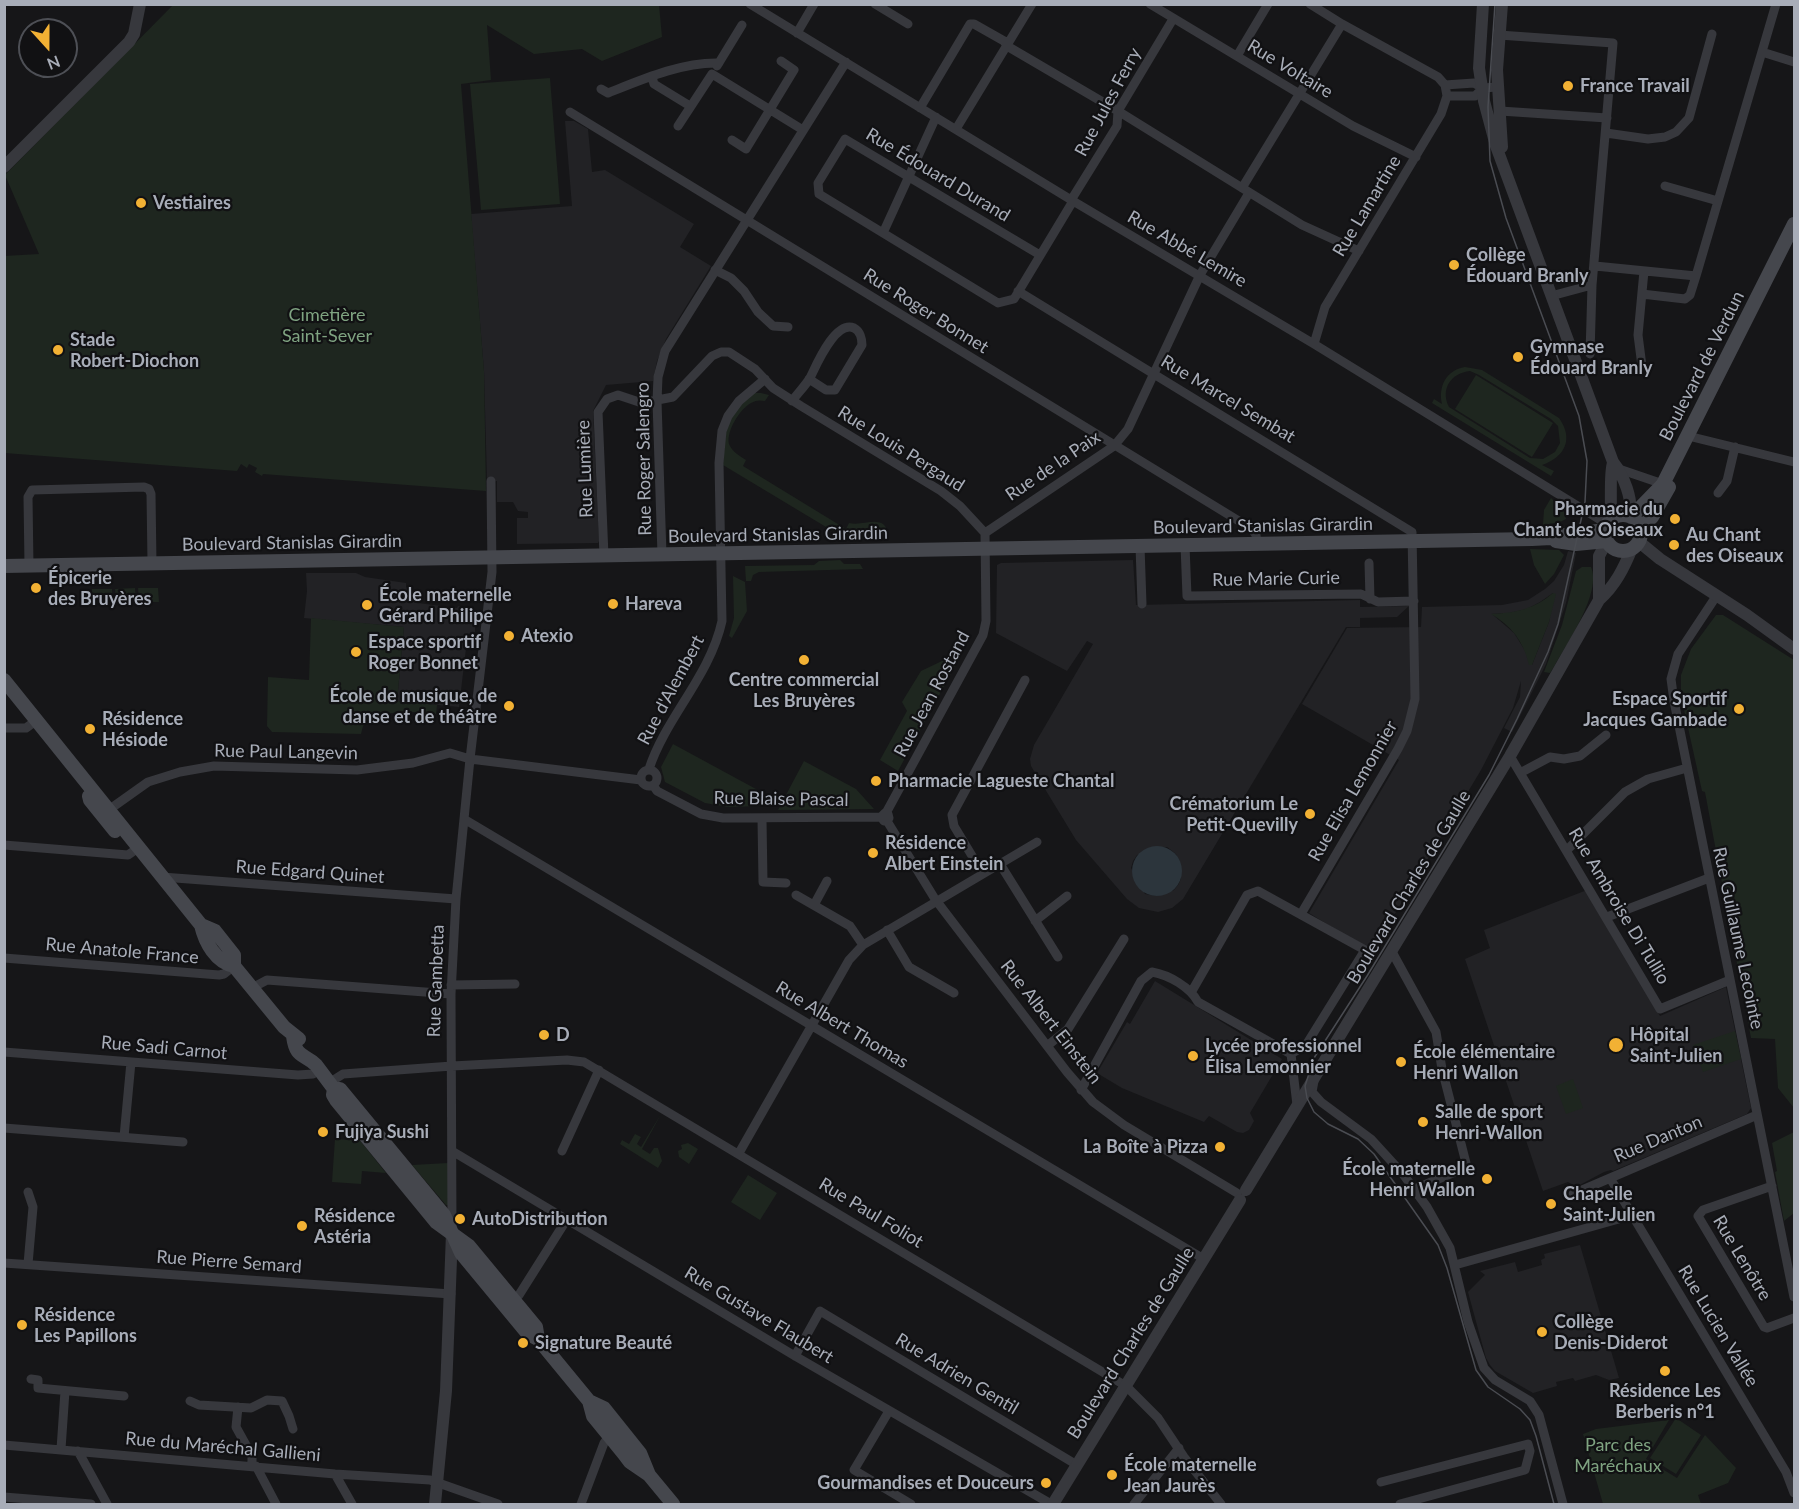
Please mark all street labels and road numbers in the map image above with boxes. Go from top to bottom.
street label: Rue Voltaire [1243,35,1337,103]
street label: Rue Jules Ferry [1070,44,1146,160]
street label: Rue Édouard Durand [862,123,1014,227]
street label: Rue Lamartine [1328,152,1406,260]
street label: Rue Abbé Lemire [1123,206,1251,292]
street label: Rue Roger Bonnet [859,264,993,358]
street label: Boulevard de Verdun [1655,288,1749,444]
street label: Rue Marcel Sembat [1157,350,1299,448]
street label: Rue Roger Salengro [632,382,656,536]
street label: Rue Louis Pergaud [834,401,968,497]
street label: Rue Lumière [572,420,598,518]
street label: Rue de la Paix [1001,426,1105,506]
street label: Boulevard Stanislas Girardin [1153,513,1373,539]
street label: Boulevard Stanislas Girardin [668,522,888,548]
street label: Boulevard Stanislas Girardin [182,530,402,556]
street label: Rue Marie Curie [1212,567,1340,591]
street label: Rue Jean Rostand [890,627,974,761]
street label: Rue d'Alembert [633,631,709,749]
street label: Rue Elisa Lemonnier [1304,717,1402,865]
street label: Rue Paul Langevin [214,740,358,764]
street label: Boulevard Charles de Gaulle [1343,786,1475,988]
street label: Rue Blaise Pascal [713,787,849,811]
street label: Rue Ambroise Di Tullio [1564,824,1674,988]
street label: Rue Guillaume Lecointe [1708,845,1768,1031]
street label: Rue Edgard Quinet [235,856,385,888]
street label: Rue Gambetta [423,924,449,1038]
street label: Rue Anatole France [44,934,200,968]
street label: Rue Albert Einstein [996,956,1106,1088]
street label: Rue Albert Thomas [772,977,912,1073]
street label: Rue Sadi Carnot [100,1032,228,1064]
street label: Rue Danton [1611,1111,1705,1167]
street label: Rue Paul Foliot [815,1173,927,1253]
street label: Rue Lenôtre [1708,1212,1776,1304]
street label: Boulevard Charles de Gaulle [1063,1243,1199,1443]
street label: Rue Pierre Semard [156,1246,302,1278]
street label: Rue Lucien Vallée [1673,1261,1763,1391]
street label: Rue Gustave Flaubert [681,1262,837,1368]
street label: Rue Adrien Gentil [891,1329,1023,1419]
street label: Rue du Maréchal Gallieni [124,1428,322,1466]

